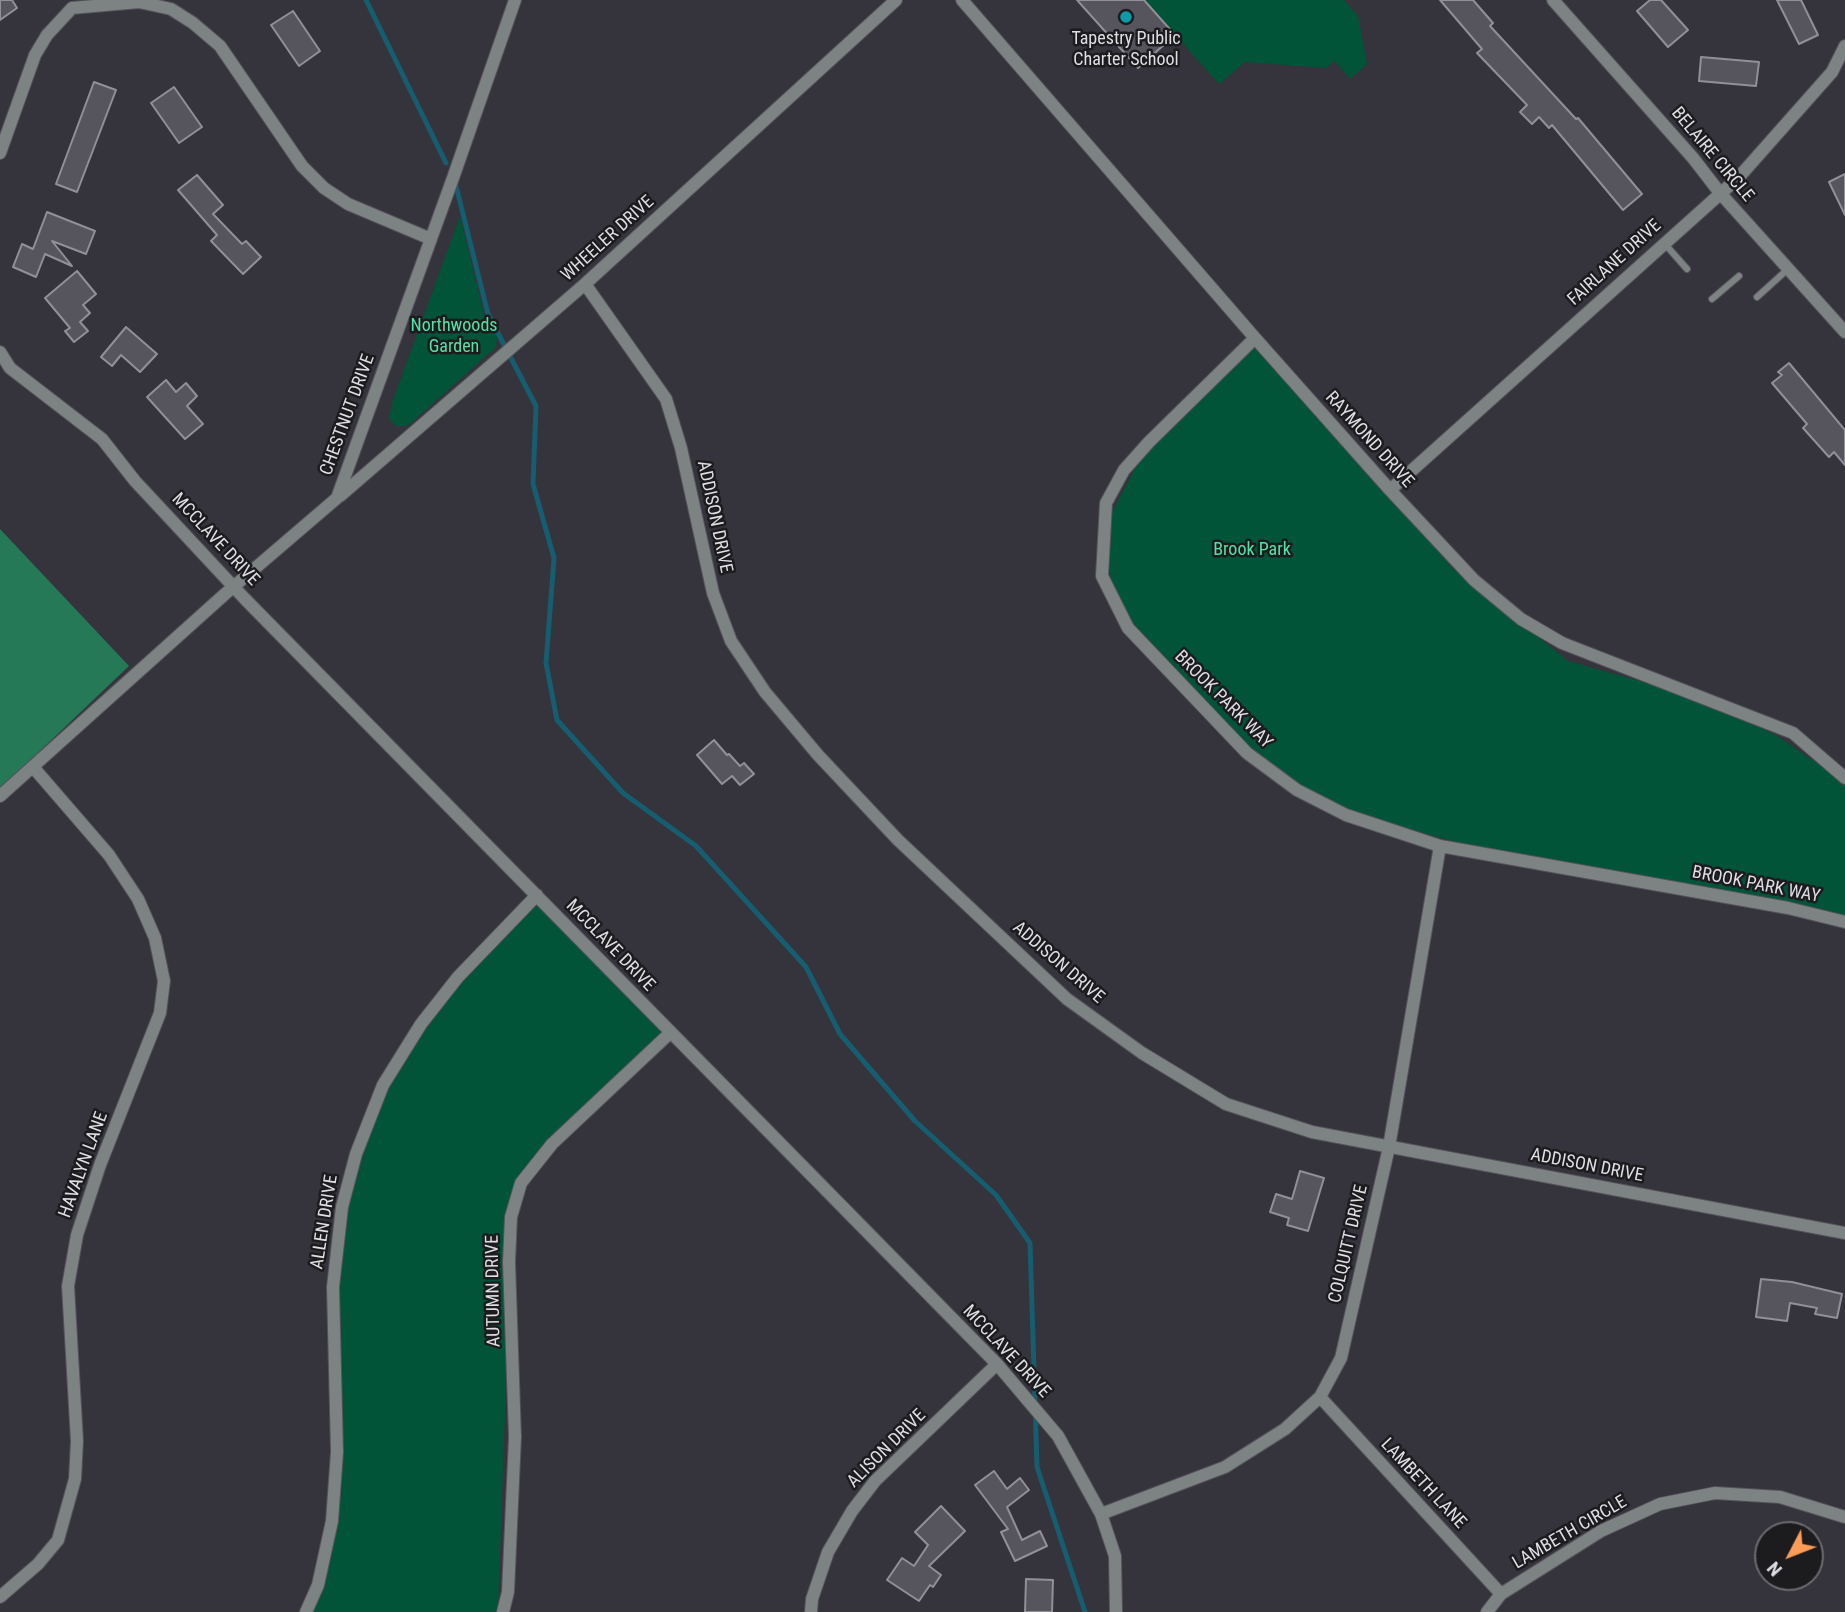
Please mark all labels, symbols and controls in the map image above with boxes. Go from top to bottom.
marker: Tapestry Public Charter School [1118,9,1134,25]
place label: Tapestry Public Charter School [1071,28,1181,70]
street label: BELAIRE CIRCLE [1666,103,1758,207]
street label: WHEELER DRIVE [557,192,659,286]
street label: FAIRLANE DRIVE [1564,215,1666,311]
park label: Northwoods Garden [410,315,498,358]
street label: CHESTNUT DRIVE [316,352,380,478]
street label: RAYMOND DRIVE [1320,387,1418,493]
street label: ADDISON DRIVE [692,459,736,575]
street label: MCCLAVE DRIVE [167,489,263,591]
park label: Brook Park [1213,539,1291,561]
street label: BROOK PARK WAY [1169,646,1277,754]
street label: BROOK PARK WAY [1690,862,1822,908]
street label: MCCLAVE DRIVE [561,896,659,996]
street label: ADDISON DRIVE [1008,917,1108,1009]
street label: HAVALYN LANE [55,1109,113,1221]
street label: ADDISON DRIVE [1529,1145,1645,1187]
street label: ALLEN DRIVE [307,1173,343,1271]
street label: COLQUITT DRIVE [1325,1183,1373,1305]
street label: AUTUMN DRIVE [482,1235,506,1347]
street label: MCCLAVE DRIVE [958,1301,1054,1403]
street label: ALISON DRIVE [843,1405,931,1493]
street label: LAMBETH LANE [1376,1434,1470,1534]
street label: LAMBETH CIRCLE [1509,1492,1631,1574]
north arrow [1754,1521,1824,1591]
text: N [1762,1557,1787,1581]

